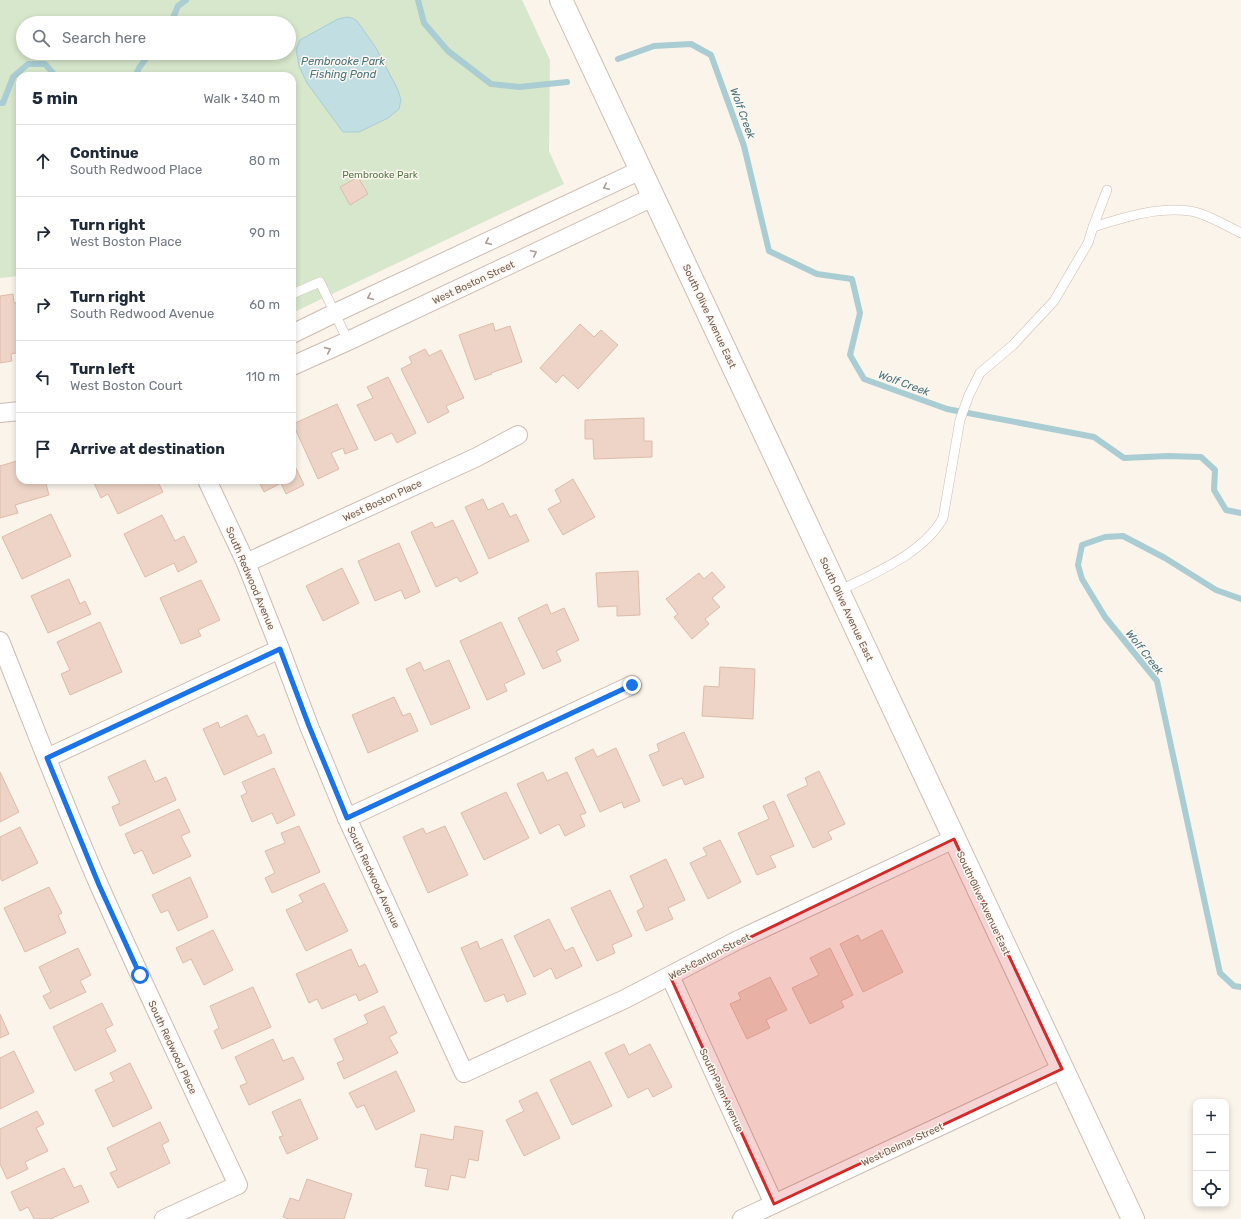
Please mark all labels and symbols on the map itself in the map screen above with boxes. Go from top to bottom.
water label: Pembrooke Park Fishing Pond [301,55,385,81]
water label: Wolf Creek [727,86,758,141]
park label: Pembrooke Park [342,169,419,181]
one-way arrow [602,182,610,190]
one-way arrow [485,237,492,245]
one-way arrow [530,250,537,258]
street label: West Boston Street [430,259,517,307]
street label: South Olive Avenue East [680,263,738,370]
one-way arrow [367,292,374,300]
one-way arrow [323,347,331,355]
water label: Wolf Creek [876,368,932,399]
street label: West Boston Place [341,477,424,525]
street label: South Redwood Avenue [223,525,277,632]
street label: South Olive Avenue East [817,556,875,663]
water label: Wolf Creek [1123,627,1166,678]
route end [623,676,641,694]
street label: South Redwood Avenue [344,825,402,931]
street label: South Olive Avenue East [954,850,1012,957]
street label: West Canton Street [667,931,752,983]
route start [131,966,149,984]
street label: South Redwood Place [145,999,199,1096]
street label: South Palm Avenue [696,1047,746,1134]
street label: West Delmar Street [859,1121,945,1169]

